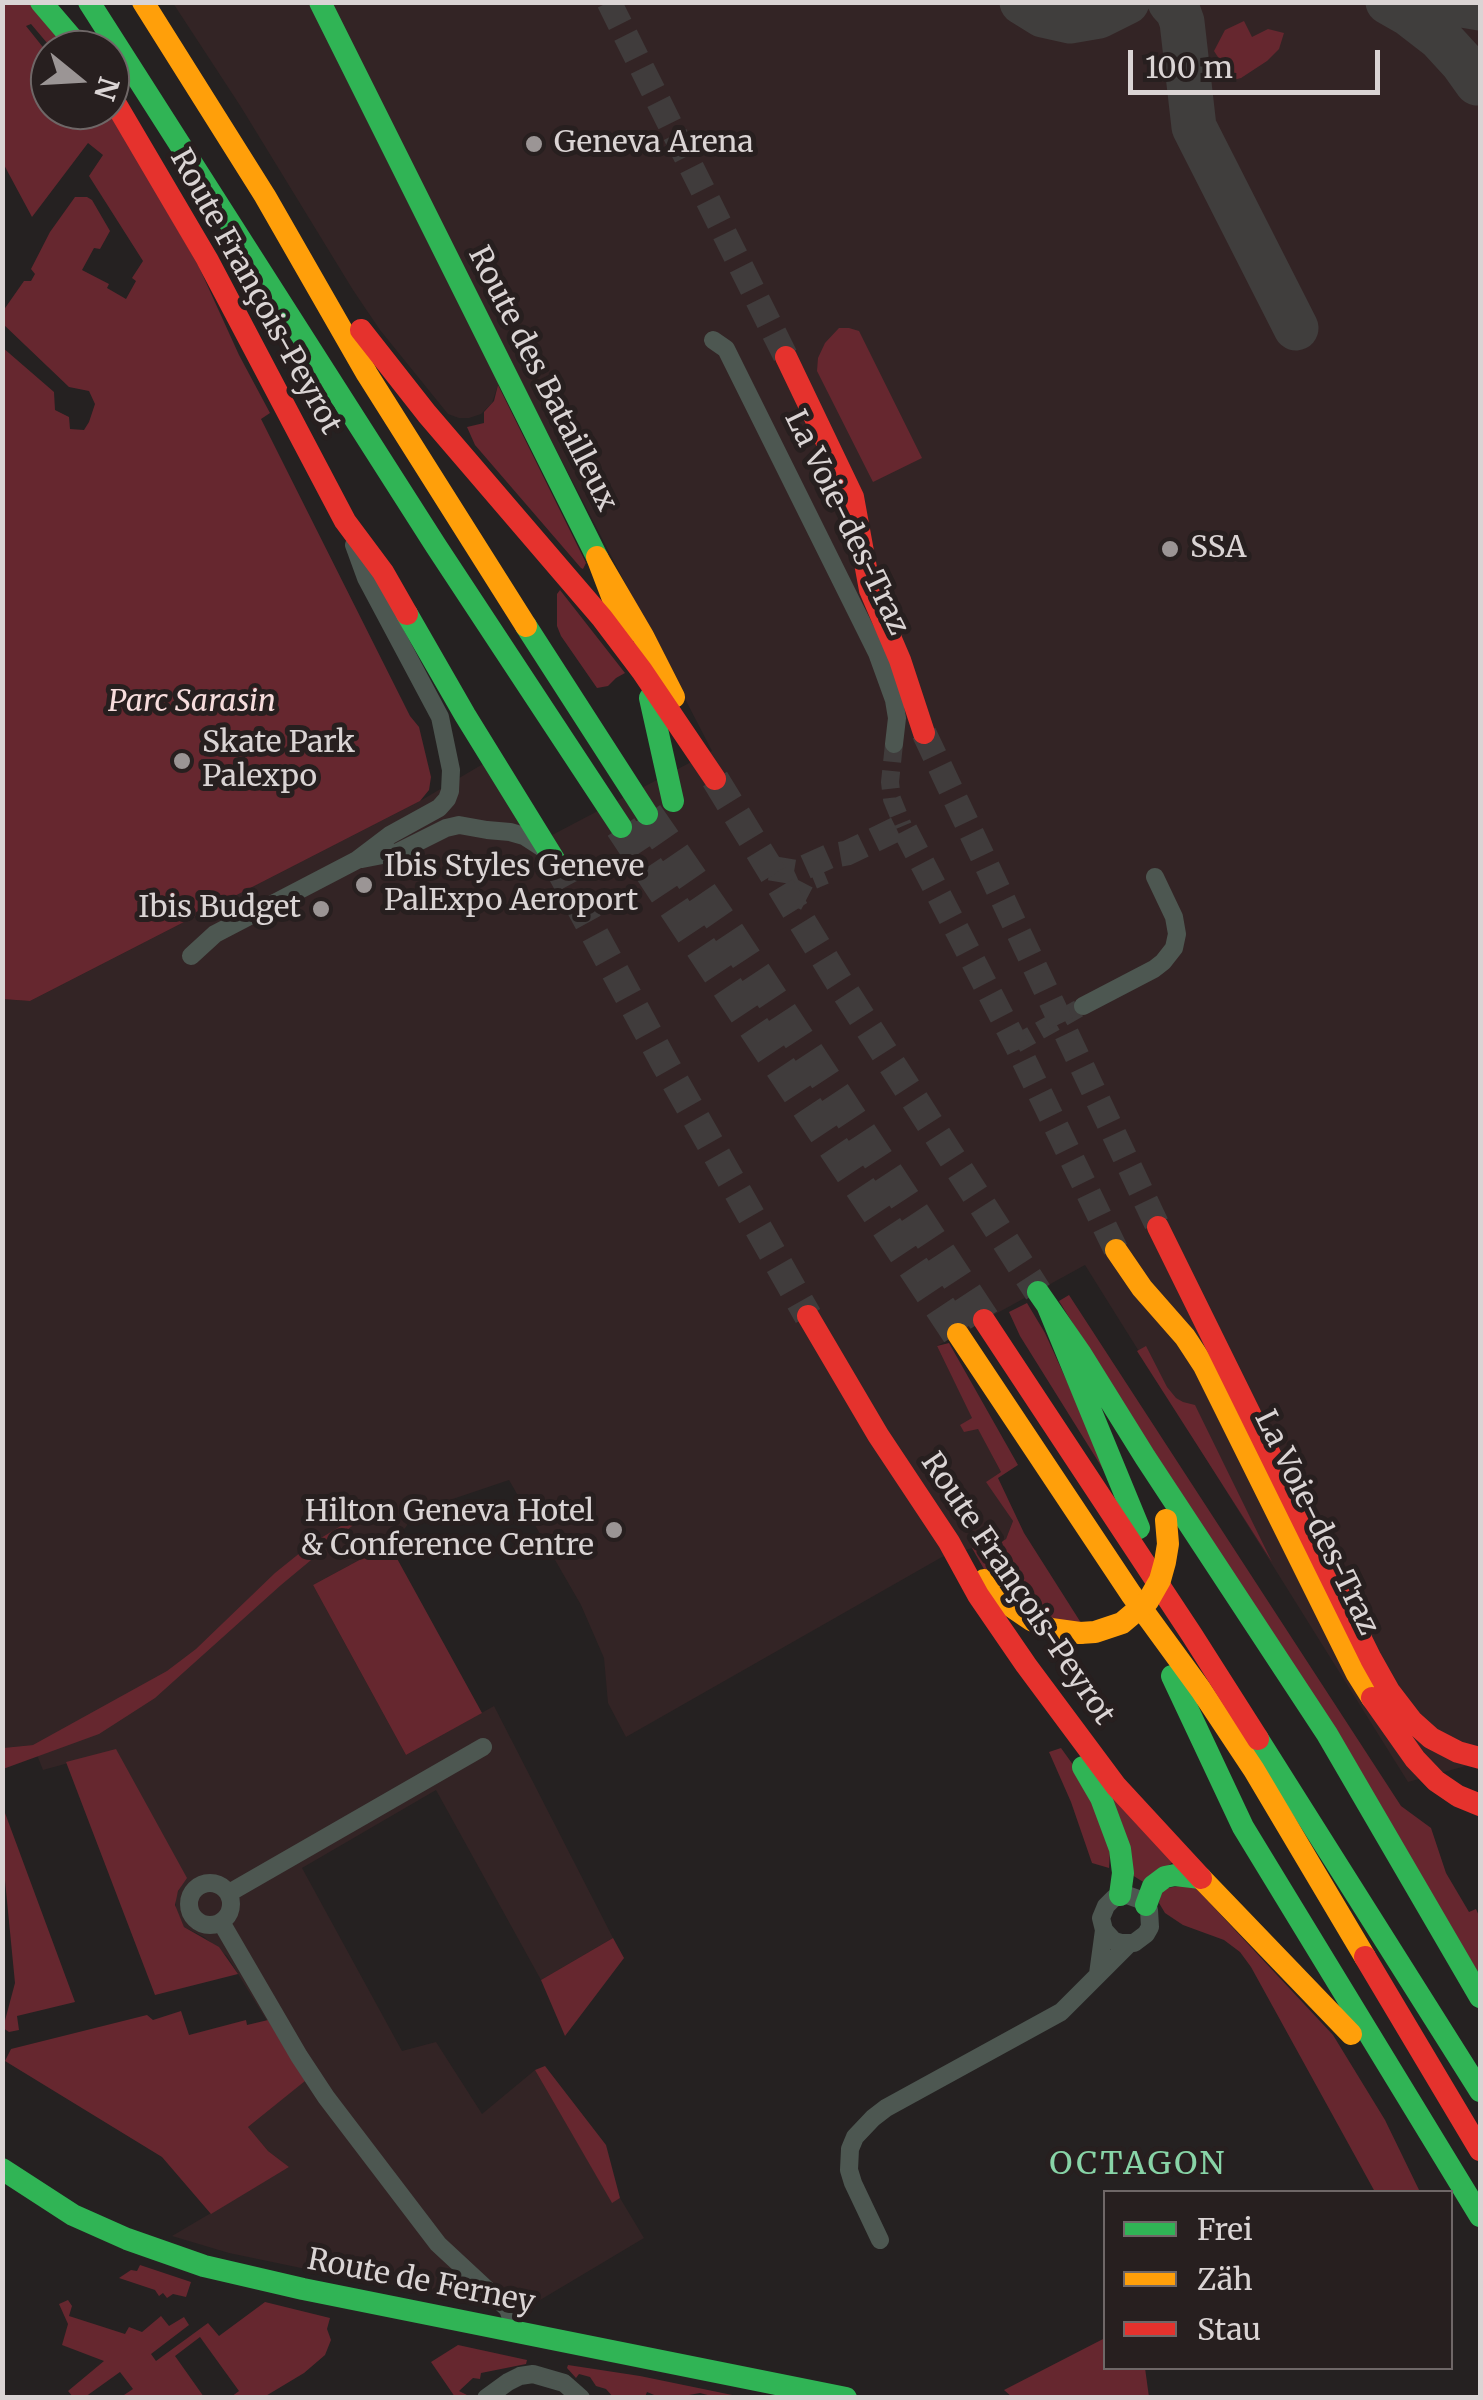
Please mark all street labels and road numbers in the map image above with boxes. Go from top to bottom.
street label: Route François-Peyrot [162,143,348,441]
street label: Route des Batailleux [460,241,624,517]
street label: La Voie-des-Traz [776,405,916,641]
street label: La Voie-des-Traz [1246,1405,1386,1641]
street label: Route François-Peyrot [913,1446,1121,1732]
street label: Route de Ferney [304,2242,538,2322]

